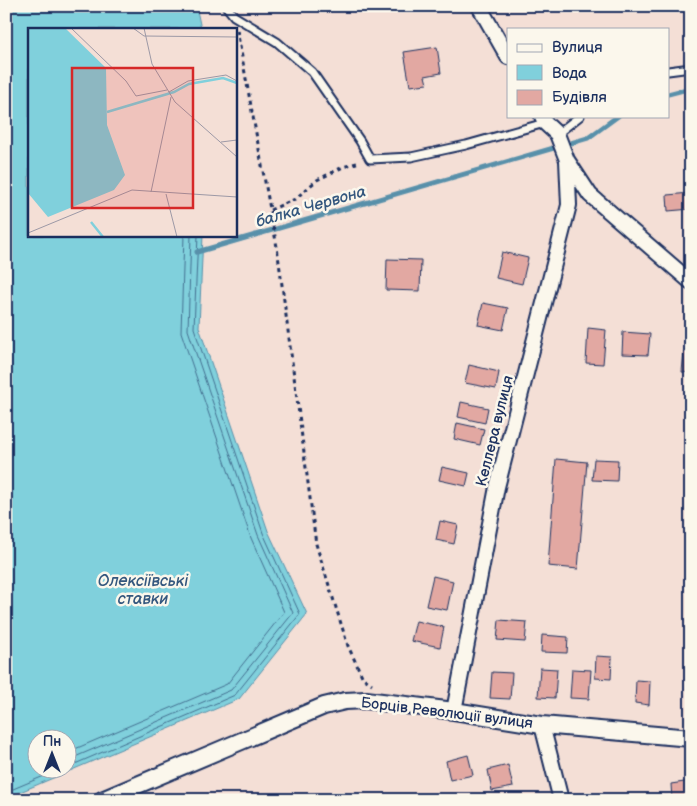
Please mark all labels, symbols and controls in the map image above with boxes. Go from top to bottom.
inset map [28,28,236,236]
legend [507,28,670,118]
text: Вулиця [552,38,603,57]
text: Вода [552,64,587,83]
text: Будівля [552,88,607,107]
water label: балка Червона [254,182,368,232]
street label: Келлера вулиця [472,374,518,488]
water label: Олексіївські ставки [98,572,189,609]
street label: Борців Революції вулиця [360,693,534,733]
north arrow [28,728,78,778]
text: Пн [43,733,61,750]

